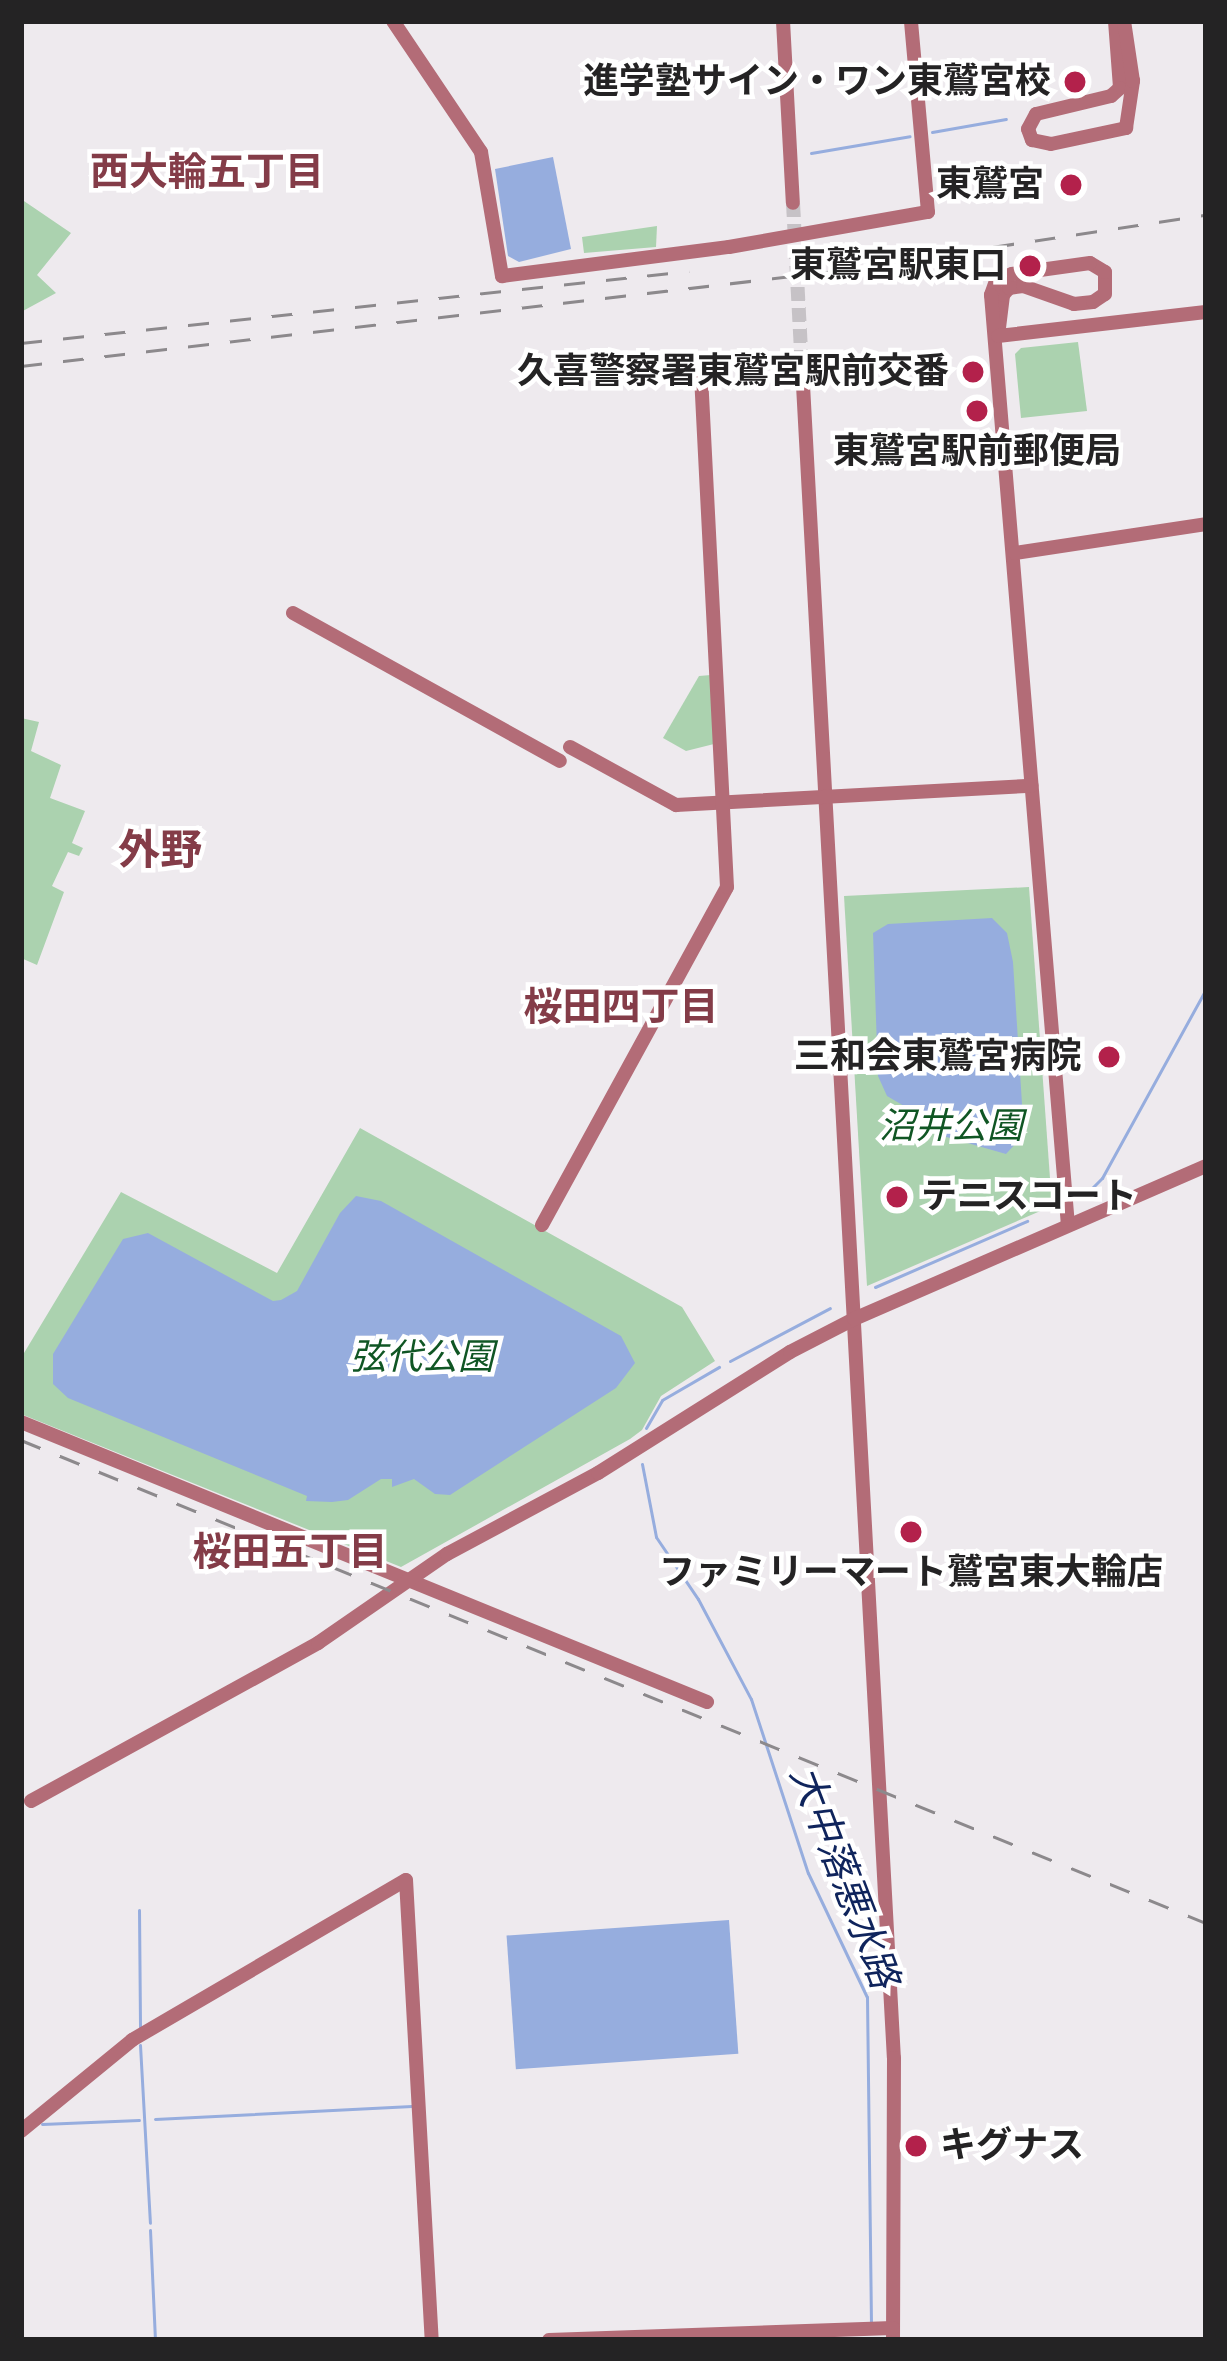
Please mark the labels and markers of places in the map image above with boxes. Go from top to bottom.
place label: 進学塾サイン・ワン東鷲宮校 [583,60,1051,104]
marker: 進学塾サイン・ワン東鷲宮校 [1062,69,1088,95]
place label: 東鷲宮 [936,163,1044,207]
marker: 東鷲宮 [1055,169,1087,201]
place label: 東鷲宮駅東口 [790,244,1006,288]
marker: 東鷲宮駅東口 [1017,253,1043,279]
place label: 久喜警察署東鷲宮駅前交番 [517,350,949,394]
marker: 久喜警察署東鷲宮駅前交番 [960,359,986,385]
marker: 東鷲宮駅前郵便局 [964,398,990,424]
place label: 東鷲宮駅前郵便局 [833,430,1121,474]
place label: 三和会東鷲宮病院 [794,1035,1082,1079]
marker: 三和会東鷲宮病院 [1093,1041,1125,1073]
place label: テニスコート [921,1175,1137,1219]
marker: テニスコート [884,1184,910,1210]
marker: ファミリーマート鷲宮東大輪店 [898,1519,924,1545]
place label: ファミリーマート鷲宮東大輪店 [659,1551,1163,1595]
place label: キグナス [940,2124,1084,2168]
marker: キグナス [903,2133,929,2159]

